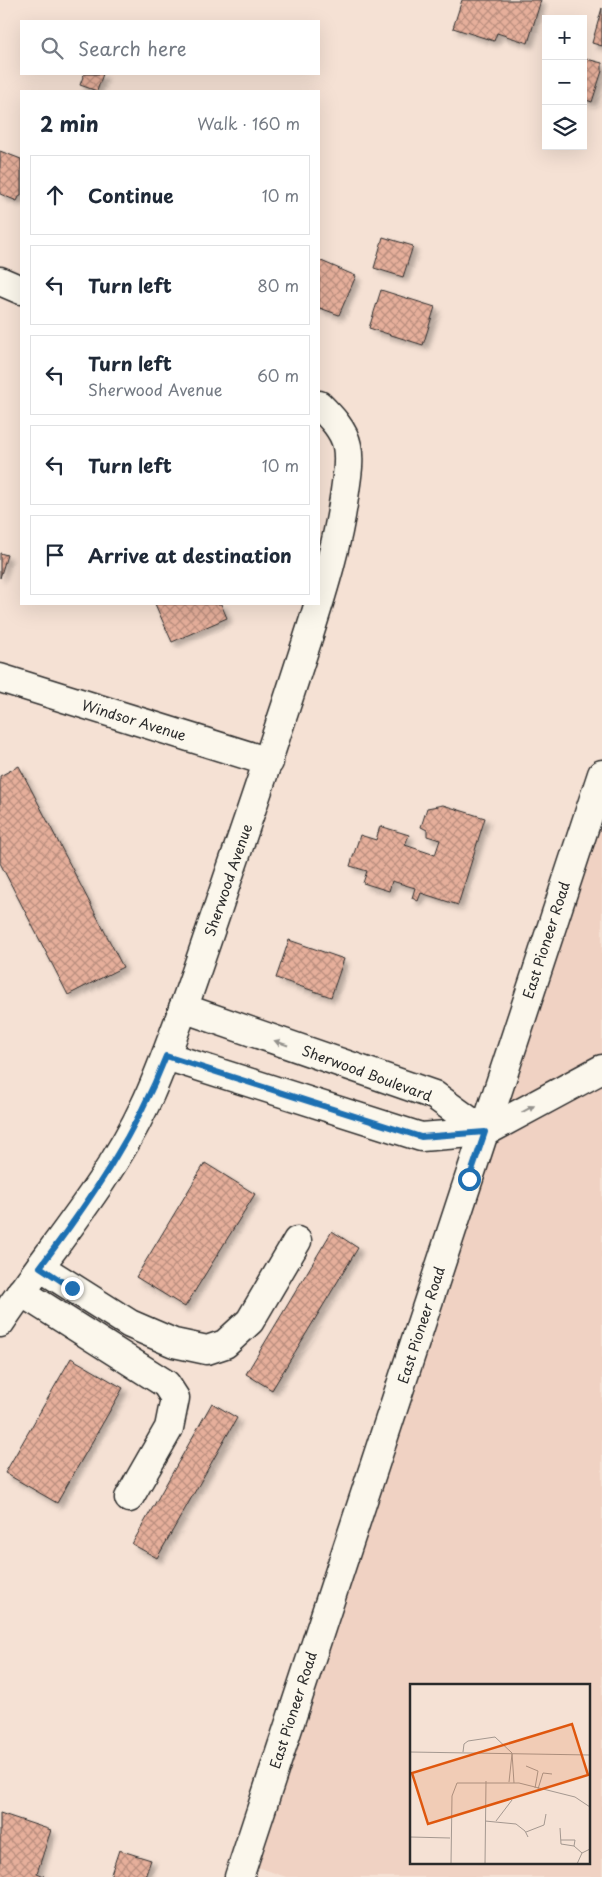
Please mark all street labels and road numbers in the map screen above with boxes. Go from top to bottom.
street label: Windsor Avenue [79,694,189,746]
street label: Sherwood Avenue [199,821,257,939]
street label: East Pioneer Road [517,879,575,1001]
street label: Sherwood Boulevard [299,1040,435,1106]
street label: East Pioneer Road [392,1264,450,1386]
street label: East Pioneer Road [264,1649,322,1771]

